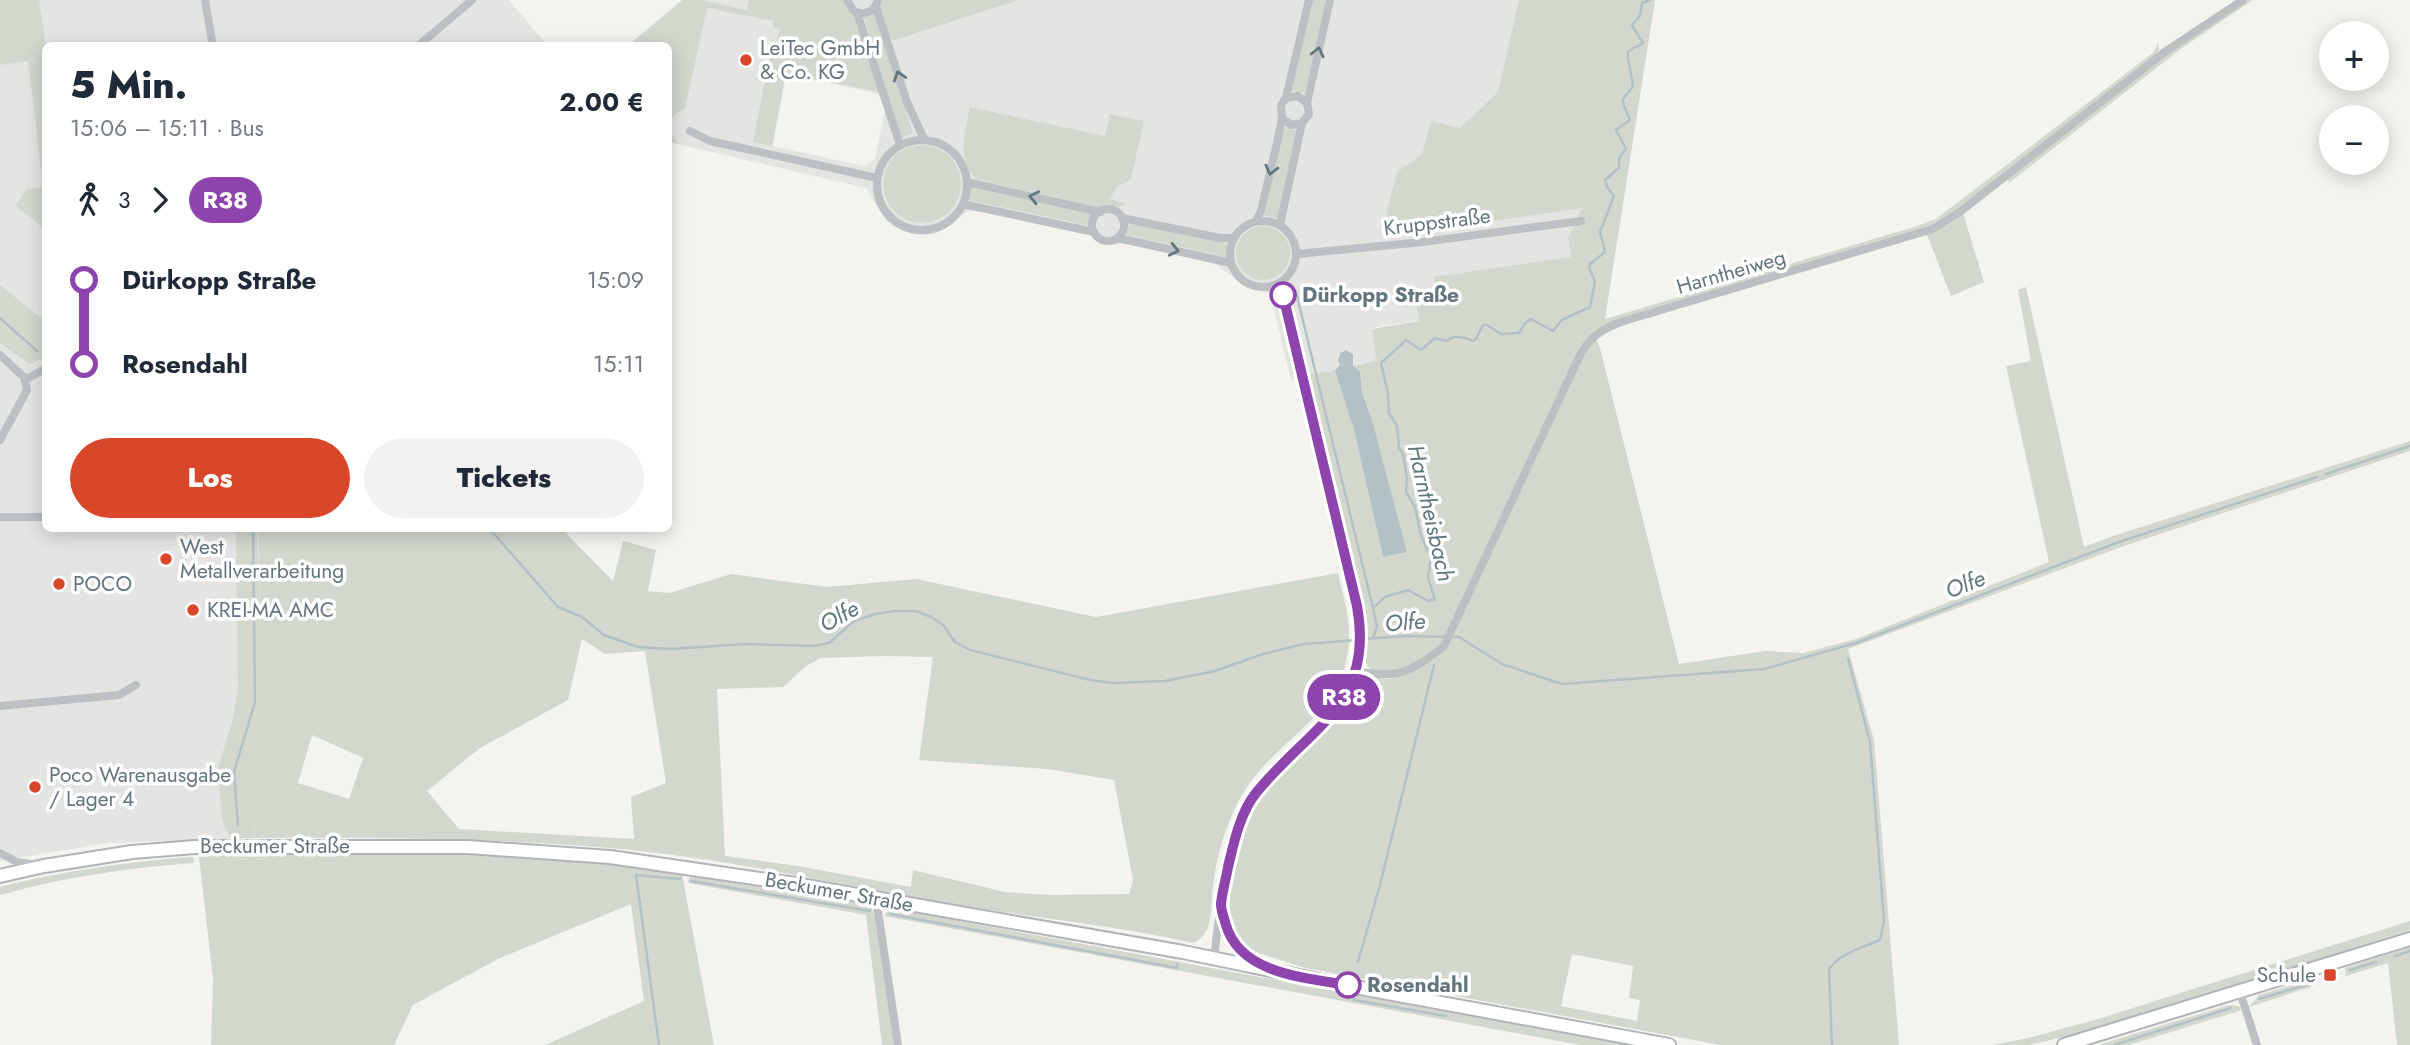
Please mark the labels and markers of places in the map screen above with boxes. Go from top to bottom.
place label: LeiTec GmbH & Co. KG [760,33,880,87]
marker: LeiTec GmbH & Co. KG [738,52,754,68]
place label: Dürkopp Straße [1302,280,1459,310]
marker: Dürkopp Straße [1270,282,1296,308]
place label: West Metallverarbeitung [180,532,344,586]
marker: West Metallverarbeitung [158,551,174,567]
place label: POCO [73,569,132,599]
marker: POCO [51,576,67,592]
place label: KREI-MA AMC [207,595,334,625]
marker: KREI-MA AMC [185,602,201,618]
place label: Poco Warenausgabe / Lager 4 [49,760,231,814]
marker: Poco Warenausgabe / Lager 4 [27,779,43,795]
place label: Schule [2257,960,2316,990]
marker: Schule [2322,967,2338,983]
place label: Rosendahl [1367,970,1469,1000]
marker: Rosendahl [1335,972,1361,998]

